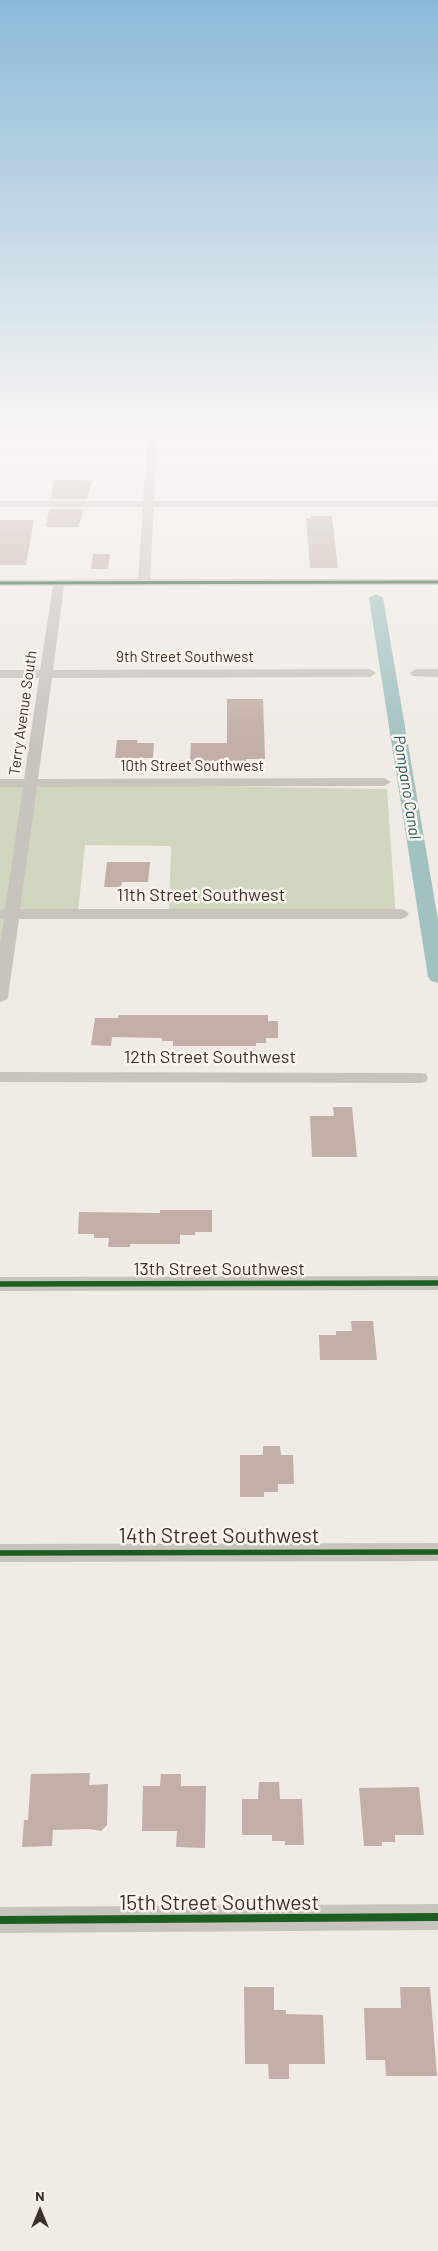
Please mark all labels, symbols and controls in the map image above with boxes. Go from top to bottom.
street label: 9th Street Southwest [116,648,254,666]
street label: Terry Avenue South [5,649,41,777]
water label: Pompano Canal [389,734,425,840]
street label: 10th Street Southwest [120,757,264,775]
street label: 11th Street Southwest [117,884,285,906]
street label: 12th Street Southwest [124,1046,296,1068]
street label: 13th Street Southwest [133,1258,305,1280]
street label: 14th Street Southwest [119,1523,319,1549]
street label: 15th Street Southwest [119,1890,319,1916]
north arrow [15,2186,65,2236]
text: N [35,2187,45,2204]

